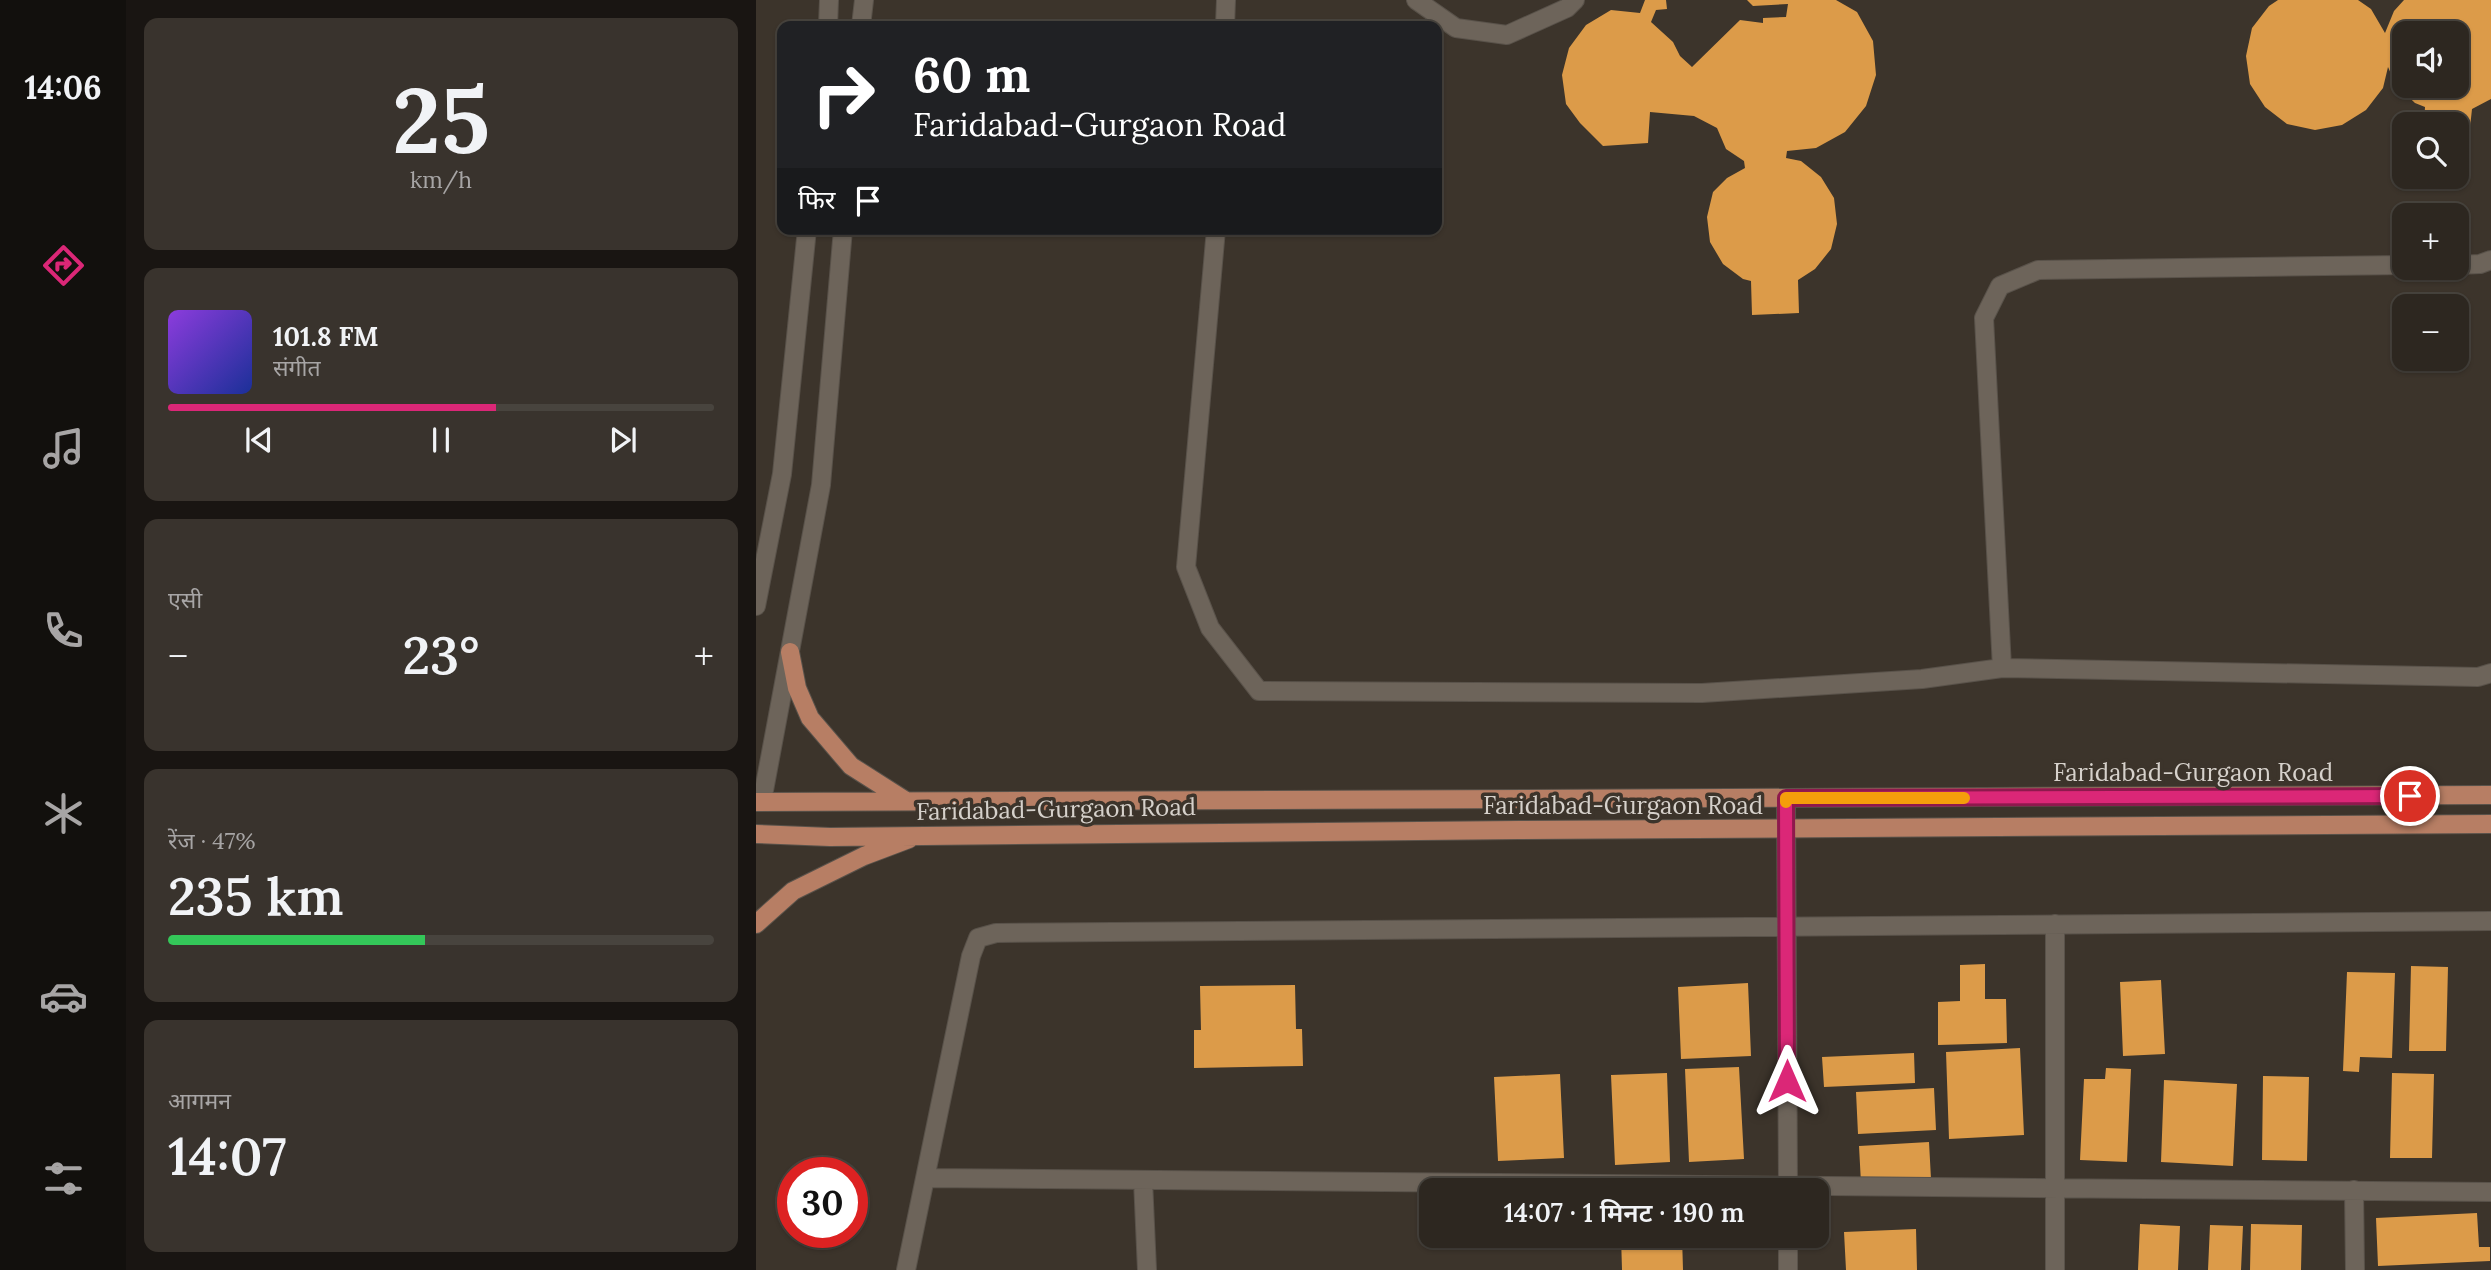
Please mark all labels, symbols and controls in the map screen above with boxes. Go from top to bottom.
map controls [2392,21,2469,371]
button: sound [2392,21,2469,98]
text: 60 m [913,43,1030,105]
icon: right [798,49,889,140]
text: 25 [392,61,490,178]
text: 14:06 [24,67,102,108]
text: Faridabad-Gurgaon Road [913,104,1286,145]
button: search [2392,112,2469,189]
text: km/h [410,165,472,194]
icon: arrive [849,182,887,220]
text: फिर [798,183,835,216]
button: + [2392,203,2469,280]
icon: directions [39,241,88,290]
button: − [2392,294,2469,371]
text: 101.8 FM [273,320,379,353]
text: संगीत [273,353,321,382]
icon: previous [240,421,278,459]
icon: pause [422,421,460,459]
icon: next [604,421,642,459]
icon: music [39,424,88,473]
text: एसी [168,585,202,614]
icon: phone [39,606,88,655]
text: 23° [403,622,479,688]
text: − [168,632,188,680]
text: + [694,632,714,680]
street label: Faridabad-Gurgaon Road [2053,757,2333,788]
pin [2380,766,2440,826]
icon: arrive [2391,777,2429,815]
icon: climate [39,789,88,838]
street label: Faridabad-Gurgaon Road [1483,790,1763,821]
street label: Faridabad-Gurgaon Road [916,791,1196,827]
text: रेंज · 47% [168,826,255,855]
text: 235 km [168,863,344,929]
icon: car [39,972,88,1021]
position arrow [1750,1044,1824,1118]
text: आगमन [168,1086,231,1115]
text: 14:07 [168,1123,286,1189]
icon: filters [39,1154,88,1203]
speed limit sign: 30 [777,1157,868,1248]
text: 14:07 · 1 मिनट · 190 m [1504,1196,1744,1229]

